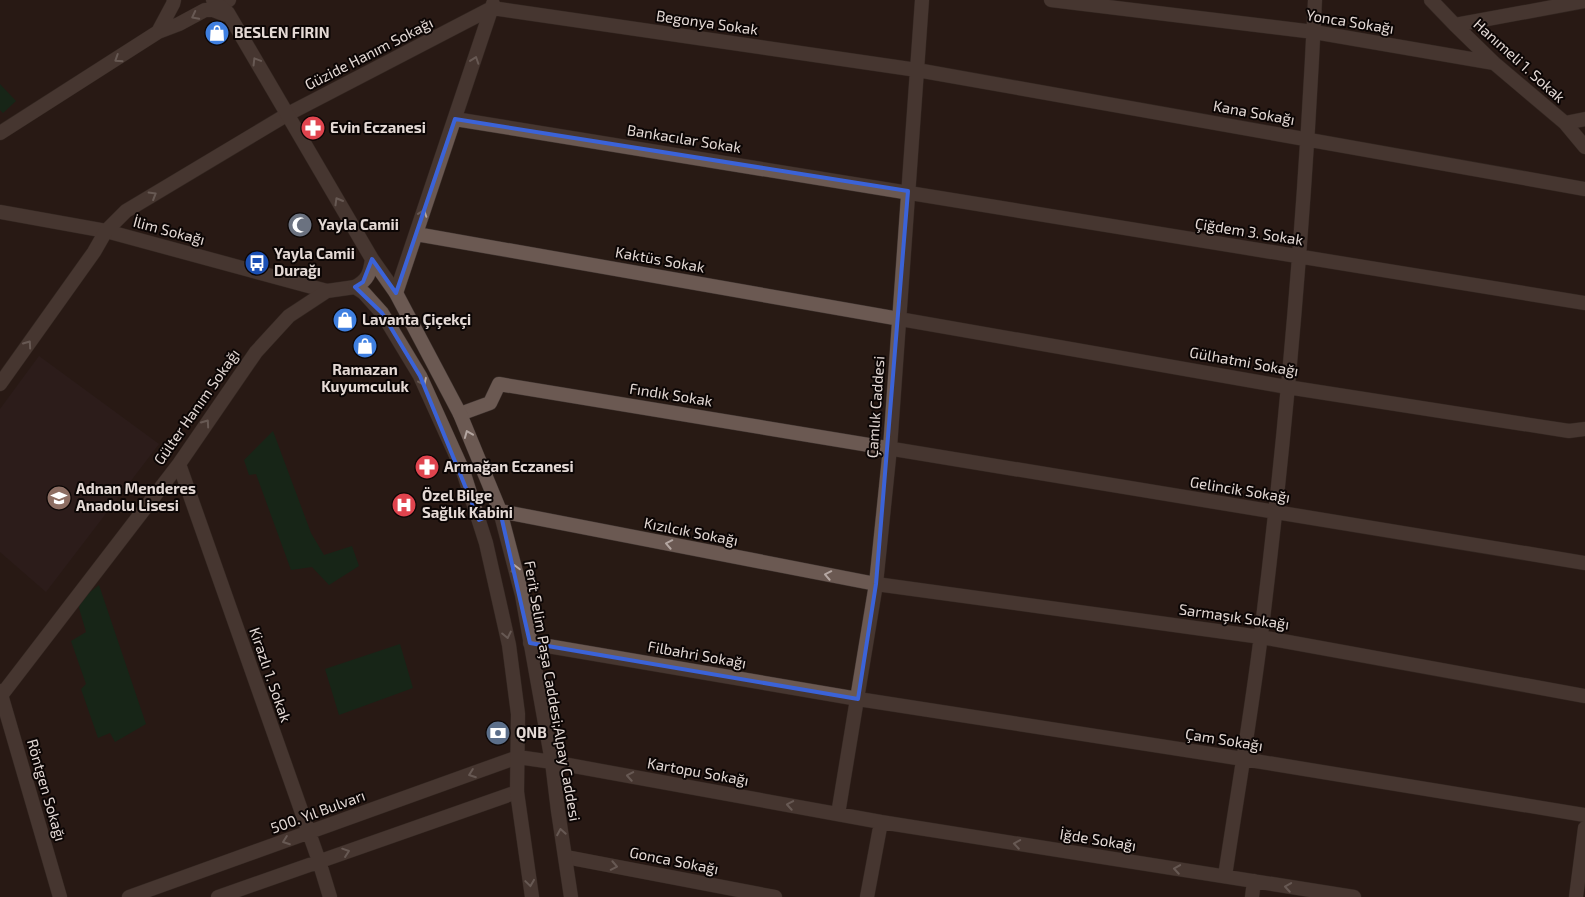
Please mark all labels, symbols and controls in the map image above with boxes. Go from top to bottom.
street label: Yonca Sokağı [1305,5,1395,37]
street label: Begonya Sokak [655,6,760,38]
one-way arrow [191,10,200,20]
street label: Güzide Hanım Sokağı [301,13,436,93]
street label: Hanımeli 1. Sokak [1470,15,1569,106]
shop icon: BESLEN FIRIN [204,20,230,46]
place label: BESLEN FIRIN [234,23,330,41]
one-way arrow [114,52,123,62]
one-way arrow [469,56,479,64]
one-way arrow [252,57,262,66]
street label: Kana Sokağı [1212,96,1296,128]
pharmacy icon: Evin Eczanesi [300,115,326,141]
place label: Evin Eczanesi [330,118,426,136]
street label: Bankacılar Sokak [626,120,743,156]
one-way arrow [148,191,157,201]
one-way arrow [335,197,345,206]
one-way arrow [417,210,427,218]
street label: İlim Sokağı [131,212,207,248]
mosque icon: Yayla Camii [287,212,313,238]
street label: Çiğdem 3. Sokak [1194,214,1305,249]
place label: Yayla Camii [318,215,399,234]
street label: Kaktüs Sokak [614,242,707,276]
place label: Yayla Camii Durağı [274,244,355,279]
bus stop icon: Yayla Camii Durağı [244,250,270,276]
shop icon: Lavanta Çiçekçi [332,307,358,333]
place label: Lavanta Çiçekçi [362,310,471,330]
shop icon: Ramazan Kuyumculuk [352,333,378,359]
one-way arrow [22,340,31,350]
street label: Gülhatmi Sokağı [1188,343,1300,379]
street label: Gülter Hanım Sokağı [149,345,243,468]
street label: Çamlık Caddesi [862,355,889,459]
place label: Ramazan Kuyumculuk [321,360,409,396]
one-way arrow [417,377,427,386]
street label: Fındık Sokak [628,379,714,410]
one-way arrow [200,420,209,429]
one-way arrow [464,430,474,439]
pharmacy icon: Armağan Eczanesi [414,454,440,480]
place label: Armağan Eczanesi [444,457,574,475]
street label: Gelincik Sokağı [1189,472,1292,506]
place label: Adnan Menderes Anadolu Lisesi [76,479,196,514]
school or university icon: Adnan Menderes Anadolu Lisesi [46,485,72,511]
place label: Özel Bilge Sağlık Kabini [422,486,513,521]
hospital icon: Özel Bilge Sağlık Kabini [391,492,417,518]
street label: Kızılcık Sokağı [643,513,740,549]
one-way arrow [664,540,673,550]
street label: Ferit Selim Paşa Caddesi;Alpay Caddesi [520,559,585,823]
one-way arrow [510,565,520,573]
one-way arrow [824,570,832,581]
street label: Sarmaşık Sokağı [1178,599,1290,634]
street label: Kirazlı 1. Sokak [246,625,296,725]
one-way arrow [501,631,512,640]
street label: Filbahri Sokağı [646,636,748,672]
bank icon: QNB [485,720,511,746]
place label: QNB [516,723,547,742]
street label: Çam Sokağı [1184,724,1264,755]
street label: Röntgen Sokağı [24,737,70,843]
street label: Kartopu Sokağı [646,753,750,789]
one-way arrow [468,768,477,778]
one-way arrow [626,772,635,782]
street label: 500. Yıl Bulvarı [268,786,367,836]
one-way arrow [786,801,795,811]
street label: İğde Sokağı [1059,824,1138,854]
one-way arrow [557,827,567,836]
one-way arrow [282,835,291,845]
one-way arrow [1012,839,1021,849]
street label: Gonca Sokağı [628,843,720,877]
one-way arrow [341,848,350,858]
one-way arrow [609,861,618,871]
one-way arrow [1173,864,1181,875]
one-way arrow [524,880,535,888]
one-way arrow [1284,882,1293,892]

